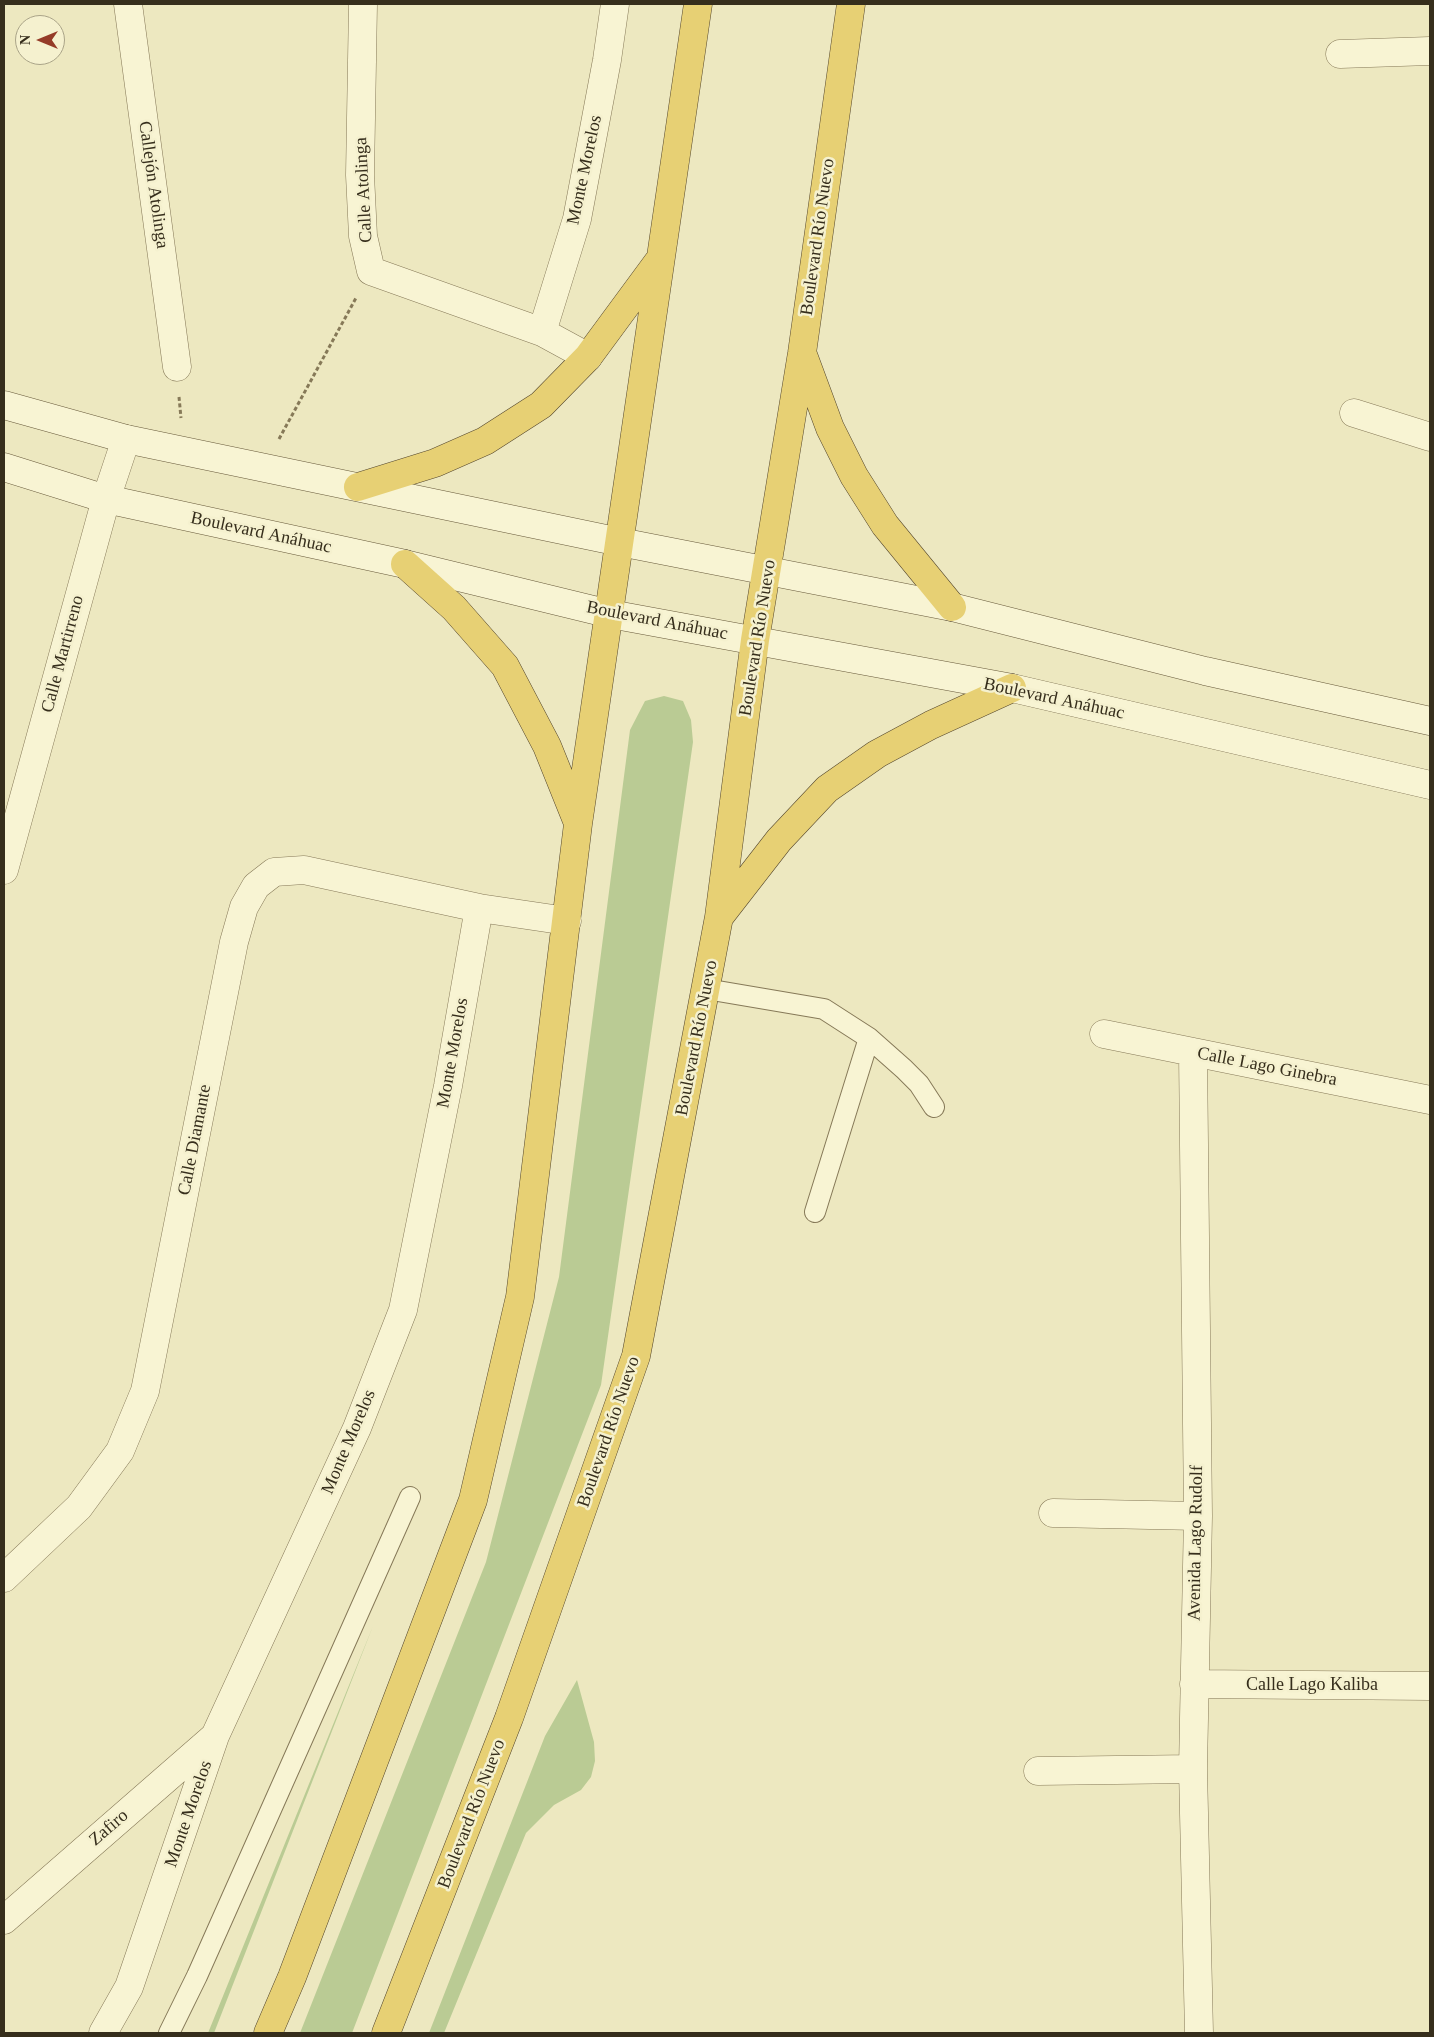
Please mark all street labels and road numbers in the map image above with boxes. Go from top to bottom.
street label: Monte Morelos [563,113,607,227]
street label: Callejón Atolinga [133,120,173,250]
street label: Calle Atolinga [350,137,378,243]
street label: Boulevard Río Nuevo [796,157,840,317]
street label: Boulevard Anáhuac [189,508,333,558]
street label: Boulevard Río Nuevo [735,558,781,718]
street label: Calle Martirreno [37,593,89,715]
street label: Boulevard Anáhuac [585,597,729,645]
street label: Boulevard Anáhuac [982,674,1126,724]
street label: Boulevard Río Nuevo [671,958,723,1118]
street label: Monte Morelos [433,996,473,1110]
street label: Calle Lago Ginebra [1195,1043,1339,1091]
street label: Calle Diamante [174,1083,216,1197]
street label: Boulevard Río Nuevo [573,1354,645,1510]
street label: Monte Morelos [317,1386,381,1498]
street label: Avenida Lago Rudolf [1184,1465,1208,1621]
street label: Calle Lago Kaliba [1246,1674,1378,1696]
street label: Boulevard Río Nuevo [434,1736,510,1892]
street label: Monte Morelos [161,1758,217,1870]
street label: Zafiro [85,1805,133,1851]

